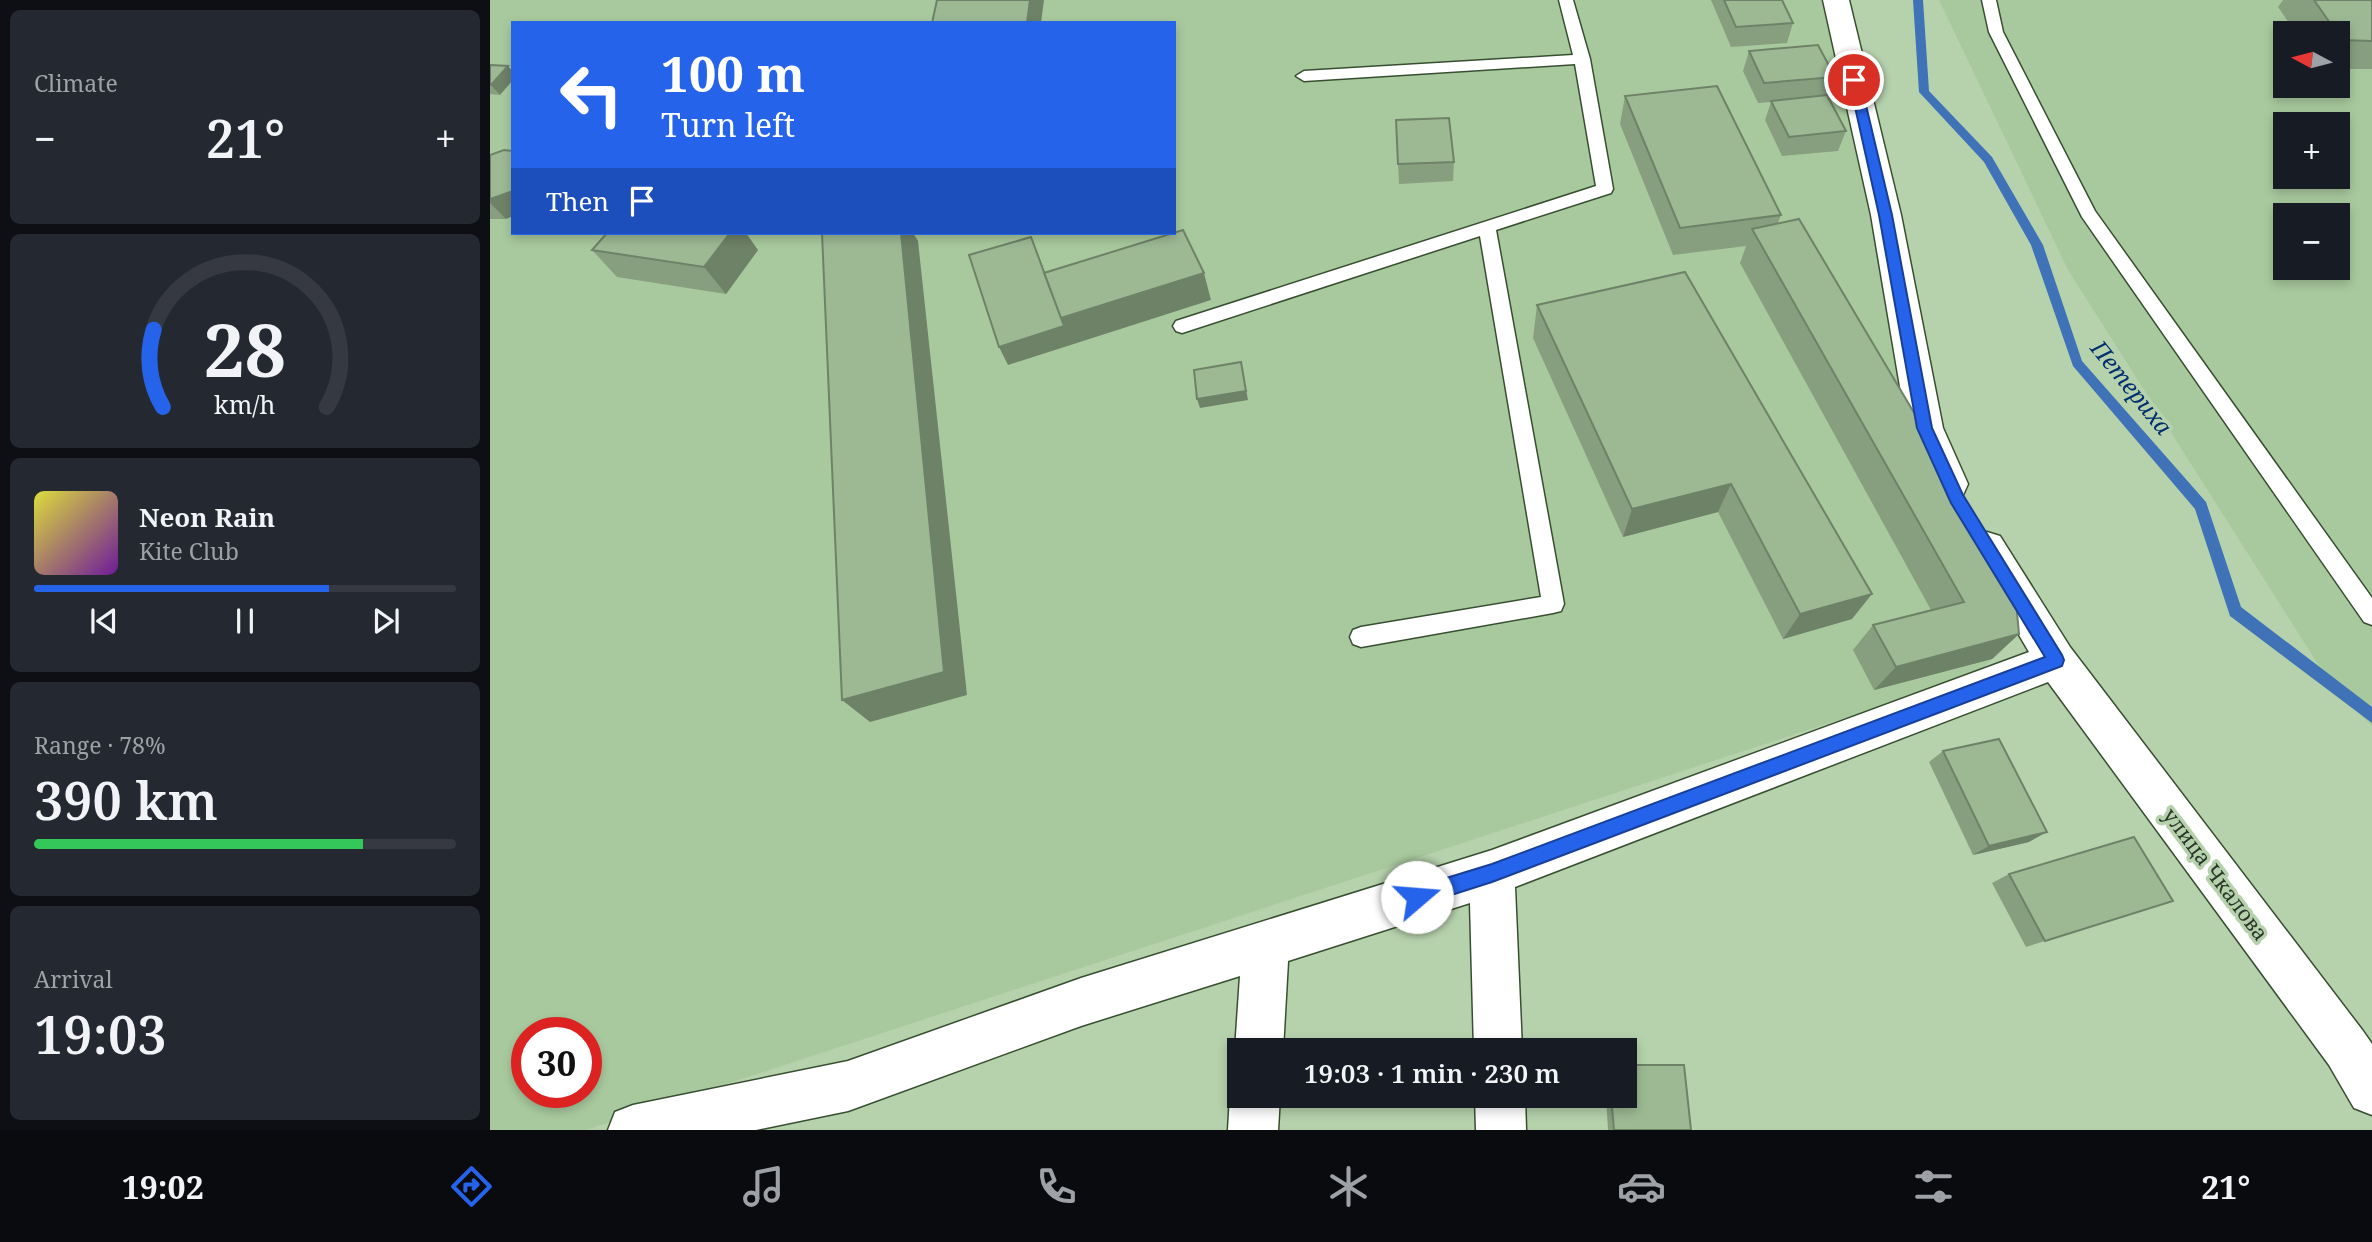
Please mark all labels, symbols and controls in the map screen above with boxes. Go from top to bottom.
north arrow [2273,21,2350,98]
map controls [2273,21,2350,280]
text: 100 m [661,40,805,106]
icon: left [546,49,637,140]
pin [1824,50,1884,110]
icon: arrive [1835,61,1873,99]
text: Climate [34,67,118,99]
text: 21° [206,102,285,173]
text: Turn left [661,103,795,146]
text: − [34,112,56,164]
text: + [435,112,456,164]
button: + [2273,112,2350,189]
icon: arrive [623,182,661,220]
text: Then [546,183,609,219]
button: − [2273,203,2350,280]
text: 28 [204,299,286,398]
water label: Петериха [2083,332,2180,441]
text: km/h [214,387,276,421]
text: Neon Rain [139,499,275,535]
text: Kite Club [139,535,239,567]
icon: previous [85,602,123,640]
icon: pause [226,602,264,640]
icon: next [367,602,405,640]
text: Range · 78% [34,729,166,761]
text: 390 km [34,764,218,835]
street label: улица Чкалова [2157,802,2275,946]
position arrow [1380,860,1454,934]
text: Arrival [34,963,113,995]
text: 19:03 [34,998,167,1069]
speed limit sign: 30 [511,1017,602,1108]
text: 19:03 · 1 min · 230 m [1304,1055,1560,1091]
icon: directions [447,1162,496,1211]
icon: music [739,1162,788,1211]
icon: phone [1032,1162,1081,1211]
icon: climate [1324,1162,1373,1211]
icon: car [1617,1162,1666,1211]
icon: filters [1909,1162,1958,1211]
text: 19:02 [122,1165,204,1208]
text: 21° [2201,1165,2250,1208]

